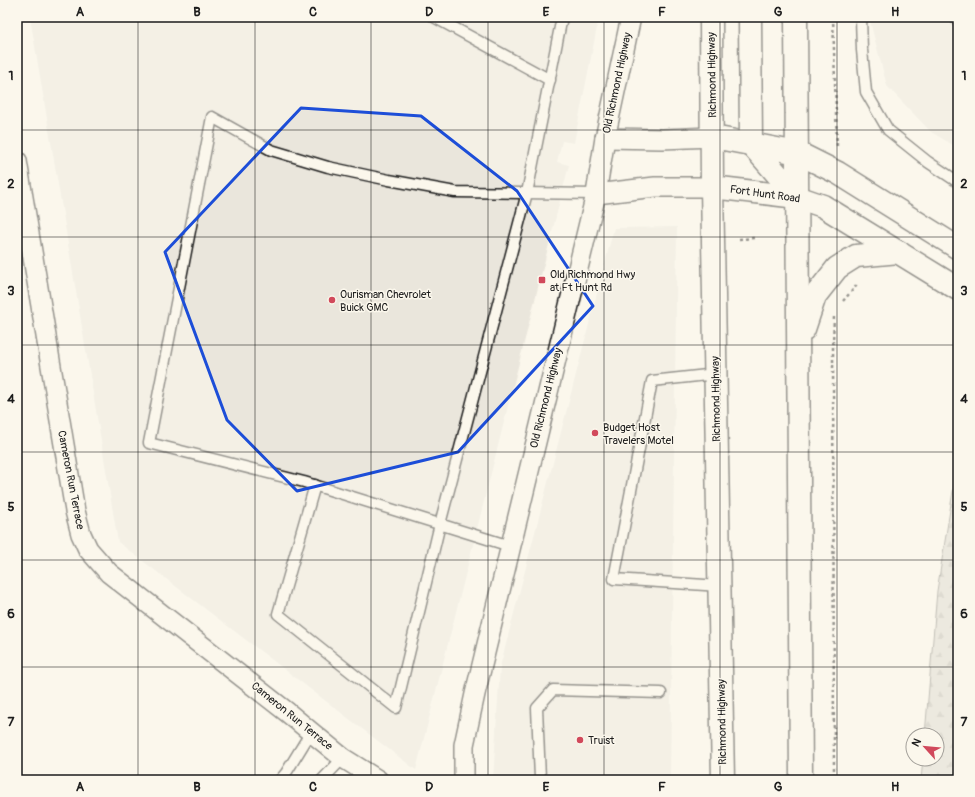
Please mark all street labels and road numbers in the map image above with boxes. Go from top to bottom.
street label: Old Richmond Highway [600,31,634,135]
street label: Richmond Highway [705,32,719,118]
street label: Fort Hunt Road [729,183,801,205]
street label: Old Richmond Highway [527,346,565,450]
street label: Richmond Highway [709,356,723,442]
street label: Cameron Run Terrace [55,429,87,531]
street label: Cameron Run Terrace [249,679,336,753]
street label: Richmond Highway [715,679,729,765]

